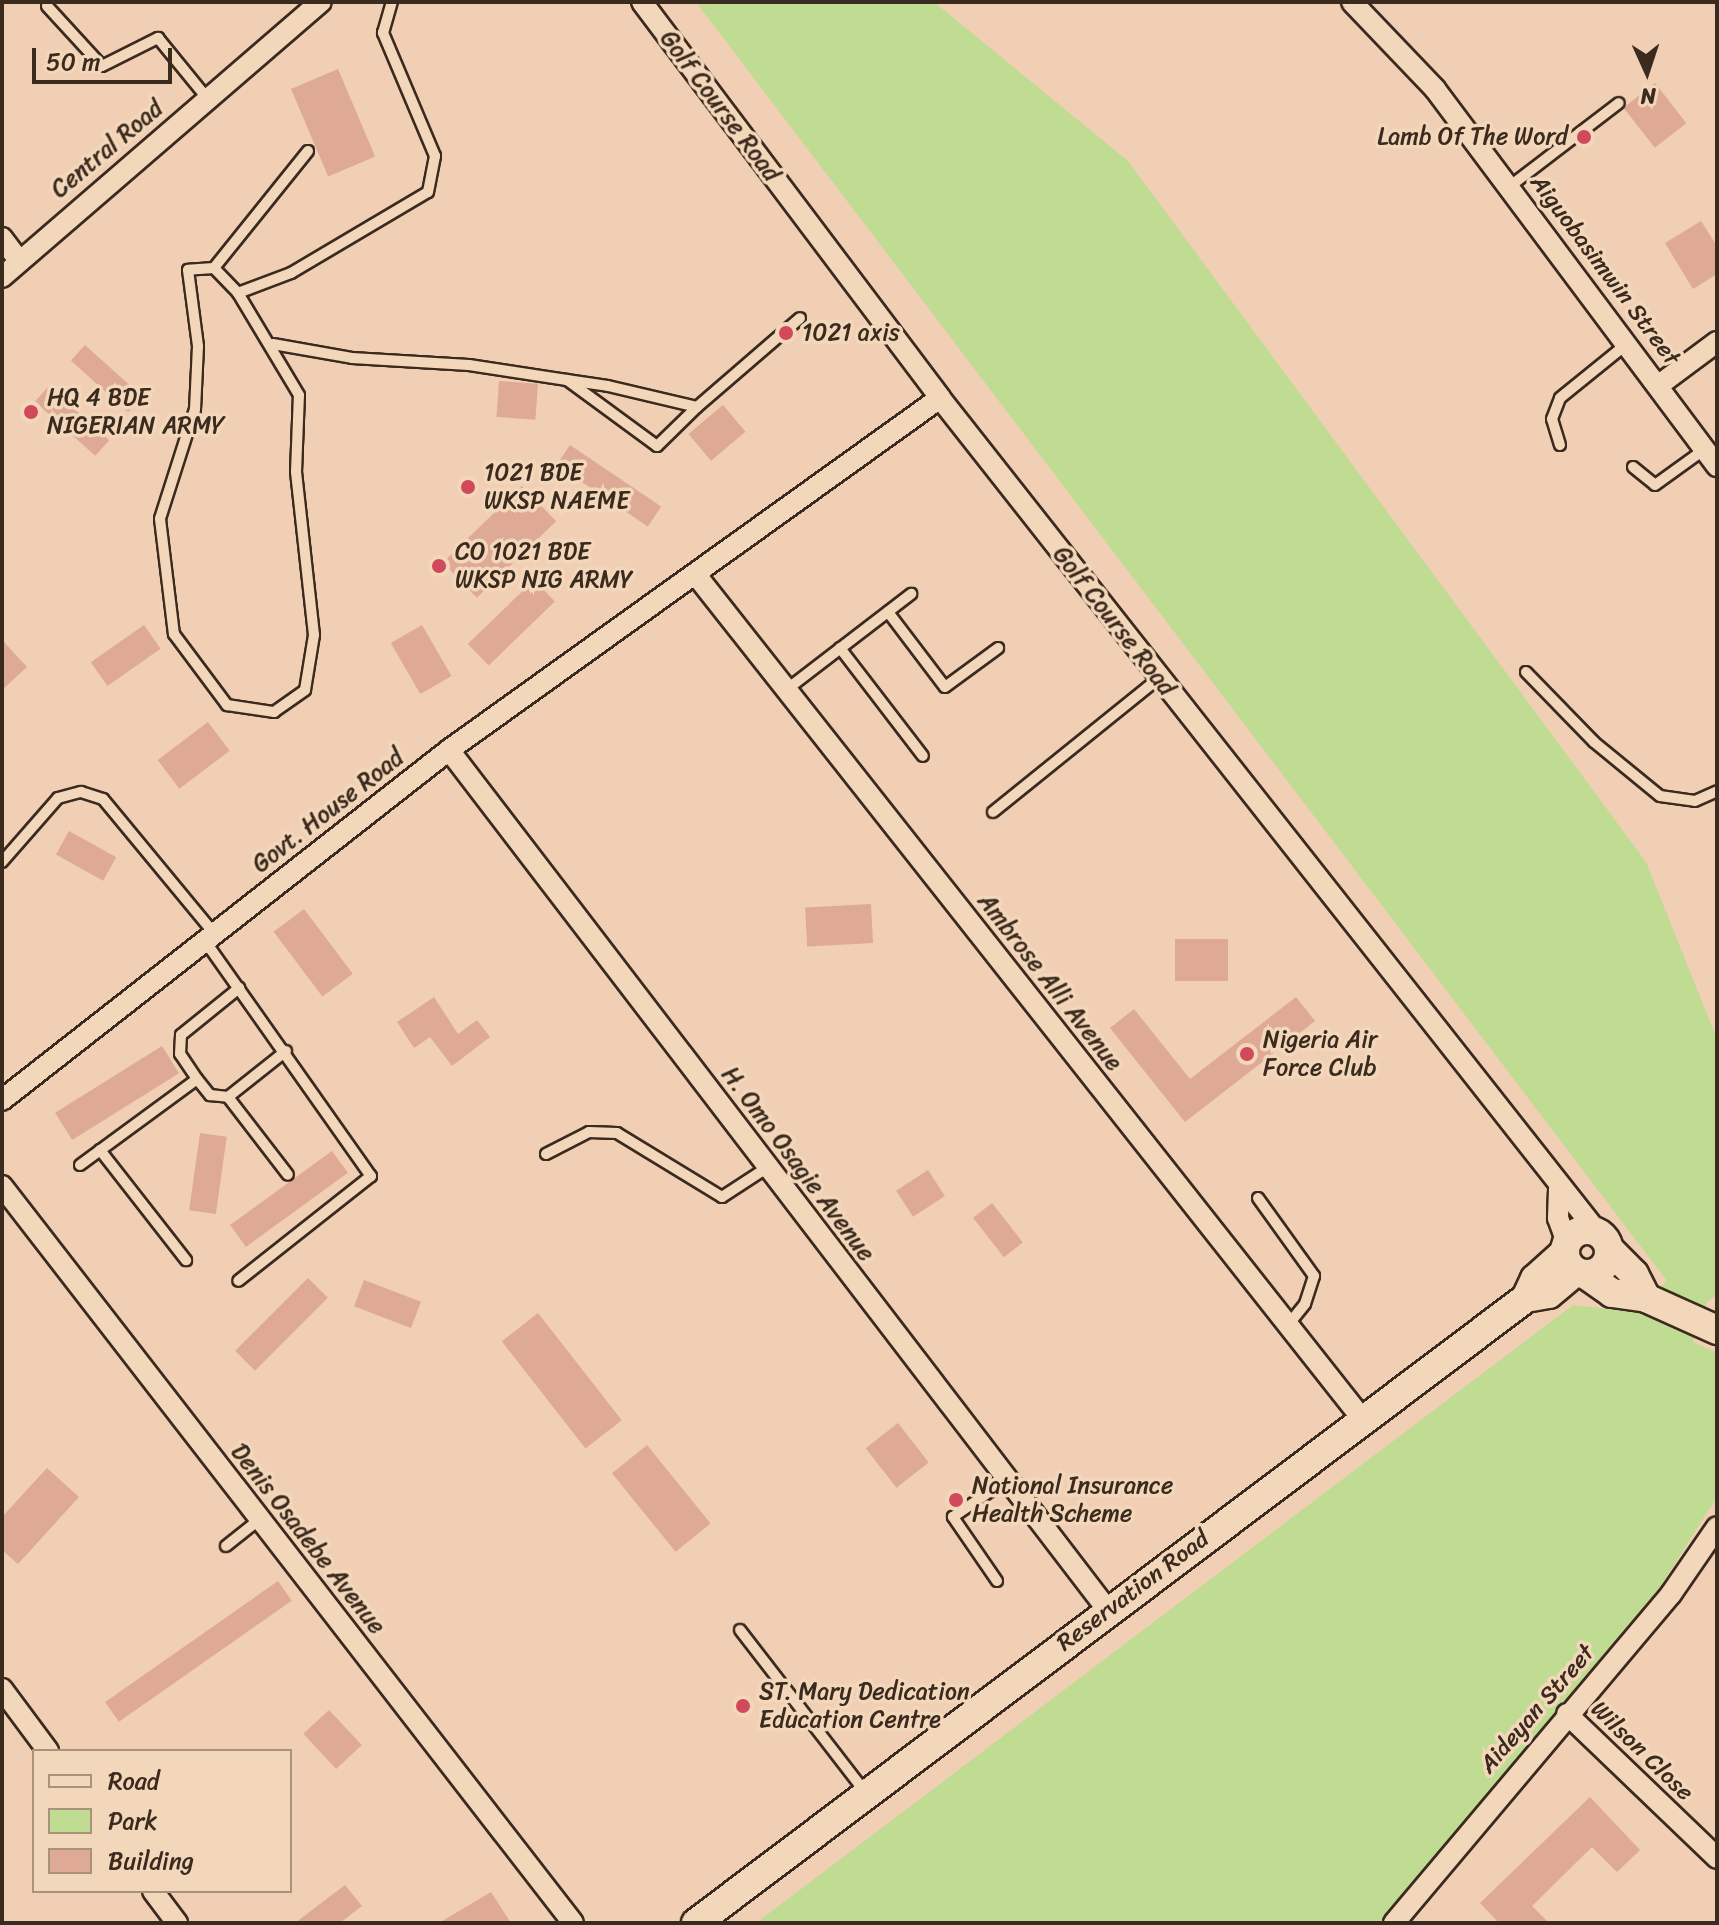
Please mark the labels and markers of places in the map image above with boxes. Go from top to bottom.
place label: Lamb Of The Word [1377,123,1568,151]
marker: Lamb Of The Word [1575,128,1593,146]
place label: 1021 axis [802,319,900,347]
marker: 1021 axis [777,324,795,342]
place label: HQ 4 BDE NIGERIAN ARMY [47,384,226,440]
marker: HQ 4 BDE NIGERIAN ARMY [22,403,40,421]
place label: 1021 BDE WKSP NAEME [484,459,630,515]
marker: 1021 BDE WKSP NAEME [459,478,477,496]
place label: CO 1021 BDE WKSP NIG ARMY [455,538,633,594]
marker: CO 1021 BDE WKSP NIG ARMY [430,557,448,575]
place label: Nigeria Air Force Club [1263,1026,1378,1082]
marker: Nigeria Air Force Club [1238,1045,1256,1063]
place label: National Insurance Health Scheme [972,1472,1172,1528]
marker: National Insurance Health Scheme [947,1491,965,1509]
place label: ST. Mary Dedication Education Centre [759,1678,969,1734]
marker: ST. Mary Dedication Education Centre [734,1697,752,1715]

